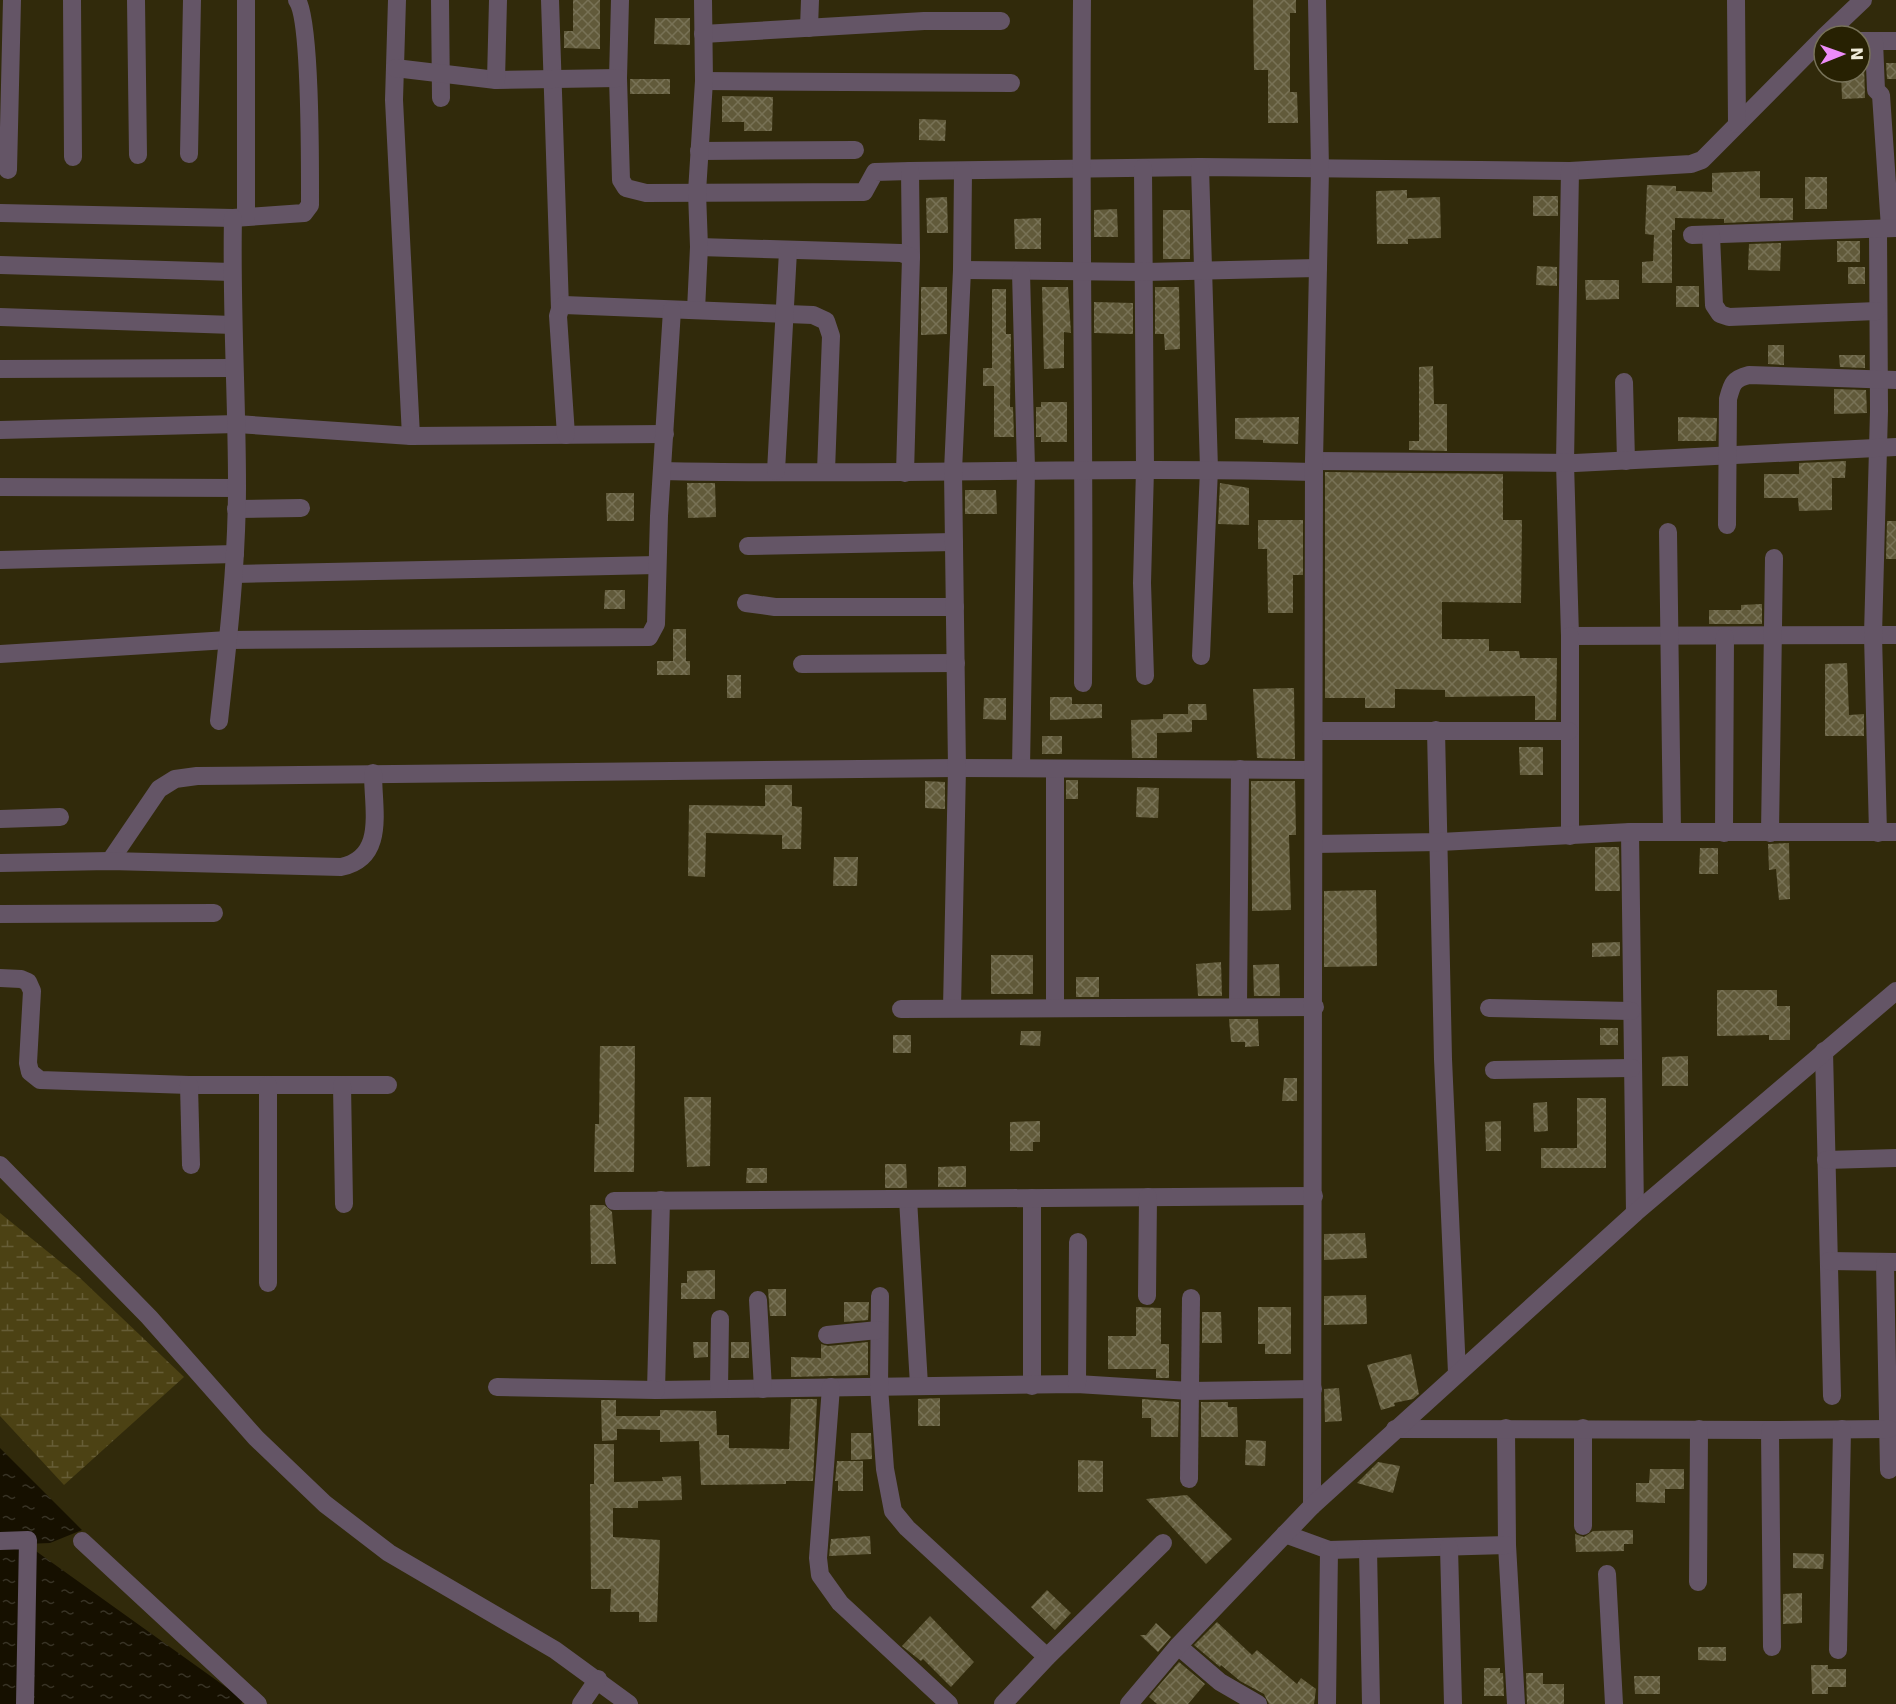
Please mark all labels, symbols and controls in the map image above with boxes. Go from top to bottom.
north arrow [1812,24,1872,84]
text: N [1847,47,1866,61]

